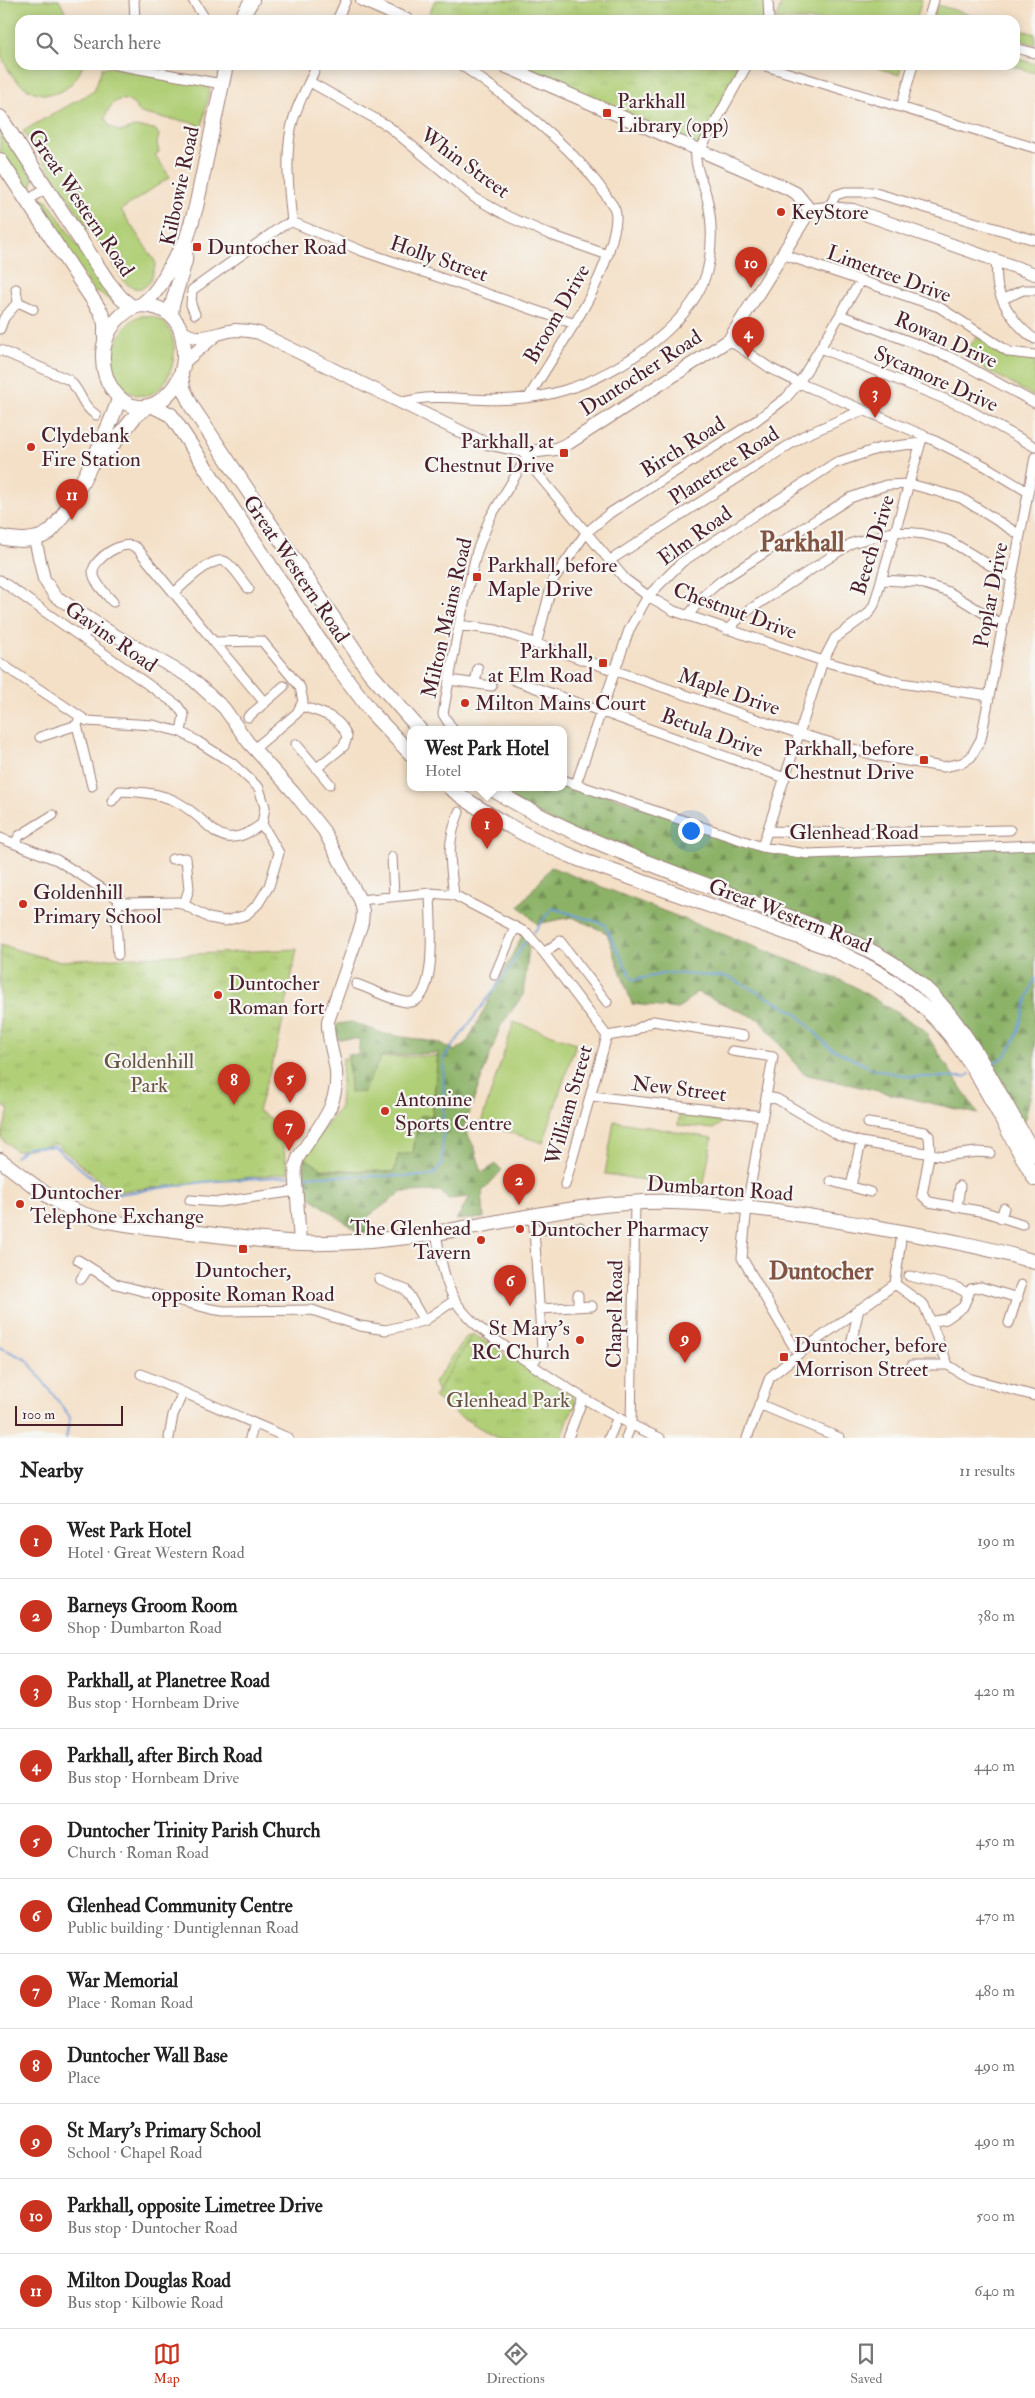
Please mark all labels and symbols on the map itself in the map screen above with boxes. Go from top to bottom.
place label: Parkhall Library (opp) [617,88,729,139]
marker: Parkhall Library (opp) [601,107,613,119]
street label: Whin Street [414,121,515,205]
street label: Kilbowie Road [154,123,206,248]
street label: Great Western Road [22,124,141,282]
place label: KeyStore [791,199,869,226]
marker: KeyStore [775,206,787,218]
street label: Holly Street [386,230,492,288]
place label: Duntocher Road [207,234,348,261]
street label: Limetree Drive [823,239,955,309]
marker: Duntocher Road [191,241,203,253]
pin: 10 [735,247,767,288]
street label: Broom Drive [518,259,596,369]
street label: Rowan Drive [890,305,1002,375]
pin: 4 [732,317,764,358]
street label: Duntocher Road [575,323,708,422]
street label: Sycamore Drive [870,340,1002,418]
pin: 3 [859,377,891,418]
street label: Birch Road [636,410,731,484]
street label: Planetree Road [664,420,785,512]
place label: Clydebank Fire Station [41,422,141,473]
place label: Parkhall, at Chestnut Drive [424,428,554,479]
marker: Clydebank Fire Station [25,441,37,453]
marker: Parkhall, at Chestnut Drive [558,447,570,459]
pin: 11 [56,479,88,520]
street label: Great Western Road [237,490,356,648]
street label: Beech Drive [845,491,901,598]
street label: Elm Road [653,500,738,572]
district label: Parkhall [760,527,845,559]
street label: Milton Mains Road [415,534,479,701]
street label: Poplar Drive [968,540,1014,650]
place label: Parkhall, before Maple Drive [487,552,618,603]
marker: Parkhall, before Maple Drive [471,571,483,583]
street label: Chestnut Drive [669,576,801,646]
street label: Gavins Road [59,595,163,679]
place label: Parkhall, at Elm Road [488,638,594,689]
marker: Parkhall, at Elm Road [597,657,609,669]
street label: Maple Drive [675,662,784,722]
place label: Milton Mains Court [475,690,646,717]
marker: Milton Mains Court [459,697,471,709]
street label: Betula Drive [657,702,767,764]
place label: Parkhall, before Chestnut Drive [784,735,914,786]
marker: Parkhall, before Chestnut Drive [918,754,930,766]
pin: 1 [471,808,503,849]
your location [678,818,704,844]
street label: Glenhead Road [789,819,919,846]
street label: Great Western Road [705,873,876,960]
place label: Goldenhill Primary School [33,879,162,930]
marker: Goldenhill Primary School [17,898,29,910]
place label: Duntocher Roman fort [228,970,325,1021]
marker: Duntocher Roman fort [212,989,224,1001]
street label: William Street [539,1042,599,1169]
park label: Goldenhill Park [104,1048,195,1099]
pin: 5 [274,1062,306,1103]
pin: 8 [218,1064,250,1105]
street label: New Street [630,1070,728,1108]
place label: Antonine Sports Centre [394,1086,512,1137]
marker: Antonine Sports Centre [379,1105,391,1117]
pin: 7 [273,1110,305,1151]
pin: 2 [503,1164,535,1205]
street label: Dumbarton Road [646,1170,795,1208]
place label: Duntocher Telephone Exchange [30,1179,204,1230]
marker: Duntocher Telephone Exchange [14,1198,26,1210]
place label: The Glenhead Tavern [350,1215,472,1266]
place label: Duntocher Pharmacy [530,1216,709,1243]
marker: Duntocher Pharmacy [514,1223,526,1235]
marker: The Glenhead Tavern [475,1234,487,1246]
marker: Duntocher, opposite Roman Road [237,1243,249,1255]
district label: Duntocher [769,1256,874,1287]
place label: Duntocher, opposite Roman Road [151,1257,335,1308]
street label: Chapel Road [601,1259,629,1368]
pin: 6 [494,1265,526,1306]
place label: St Mary's RC Church [471,1315,570,1366]
pin: 9 [669,1322,701,1363]
place label: Duntocher, before Morrison Street [794,1332,947,1383]
marker: St Mary's RC Church [574,1334,586,1346]
marker: Duntocher, before Morrison Street [778,1351,790,1363]
park label: Glenhead Park [446,1387,570,1414]
scale bar [15,1403,122,1426]

